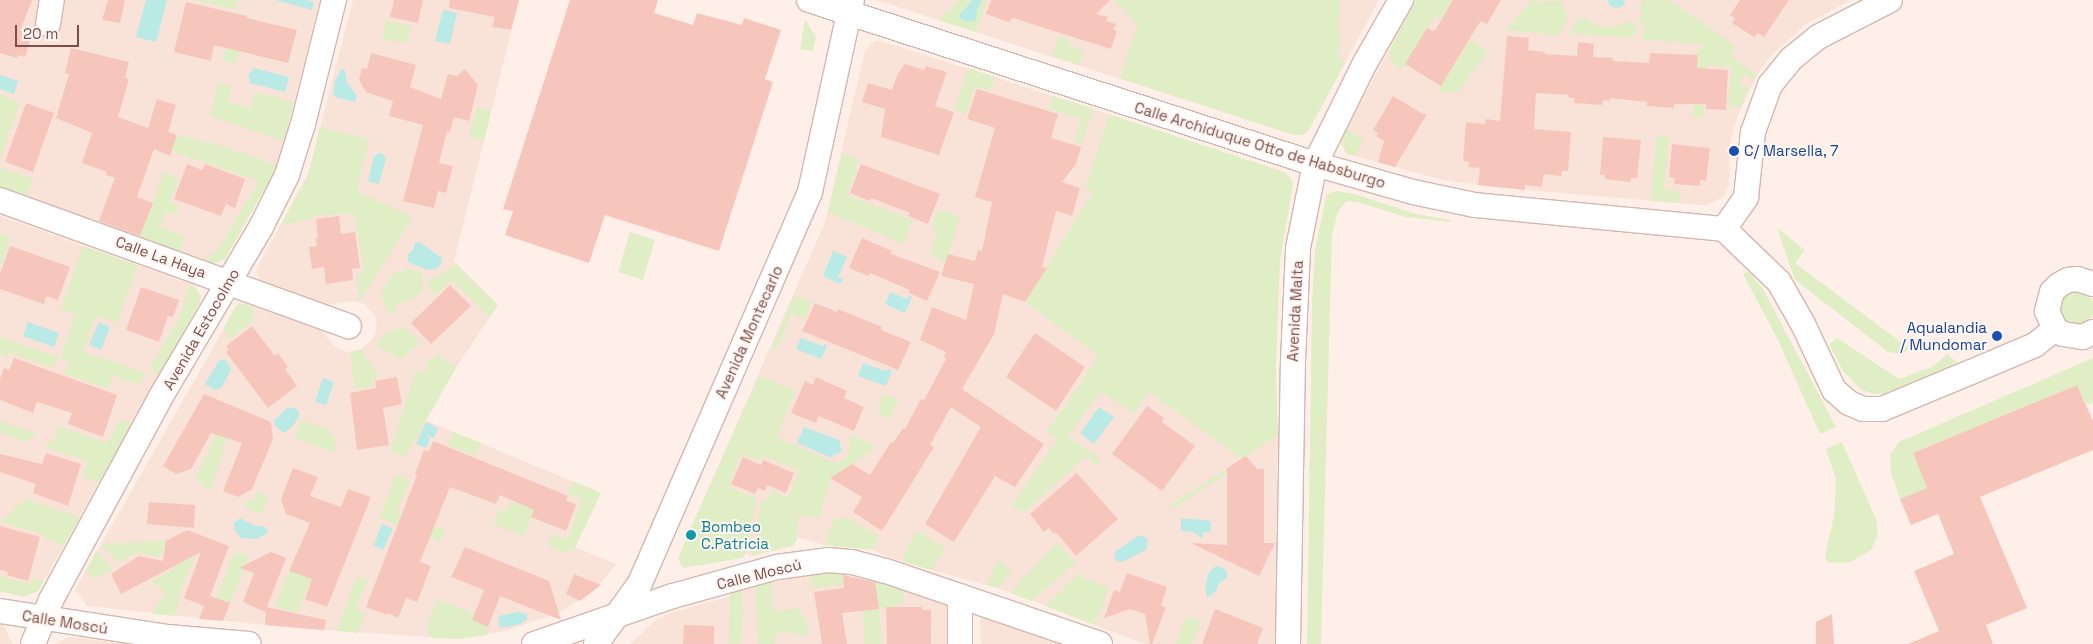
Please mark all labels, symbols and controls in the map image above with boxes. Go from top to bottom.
scale bar [18,15,81,47]
text: 20 m [23,24,58,43]
street label: Calle Archiduque Otto de Habsburgo [1132,98,1388,192]
place label: C/ Marsella, 7 [1744,142,1839,160]
marker: C/ Marsella, 7 [1728,145,1740,157]
street label: Calle La Haya [113,232,209,282]
street label: Avenida Malta [1283,260,1307,362]
street label: Avenida Montecarlo [712,263,786,401]
street label: Avenida Estocolmo [159,265,243,393]
place label: Aqualandia / Mundomar [1900,318,1987,353]
marker: Aqualandia / Mundomar [1991,330,2003,342]
place label: Bombeo C.Patricia [701,517,769,552]
marker: Bombeo C.Patricia [685,529,697,541]
street label: Calle Moscú [715,555,803,593]
street label: Calle Moscú [21,606,109,638]

